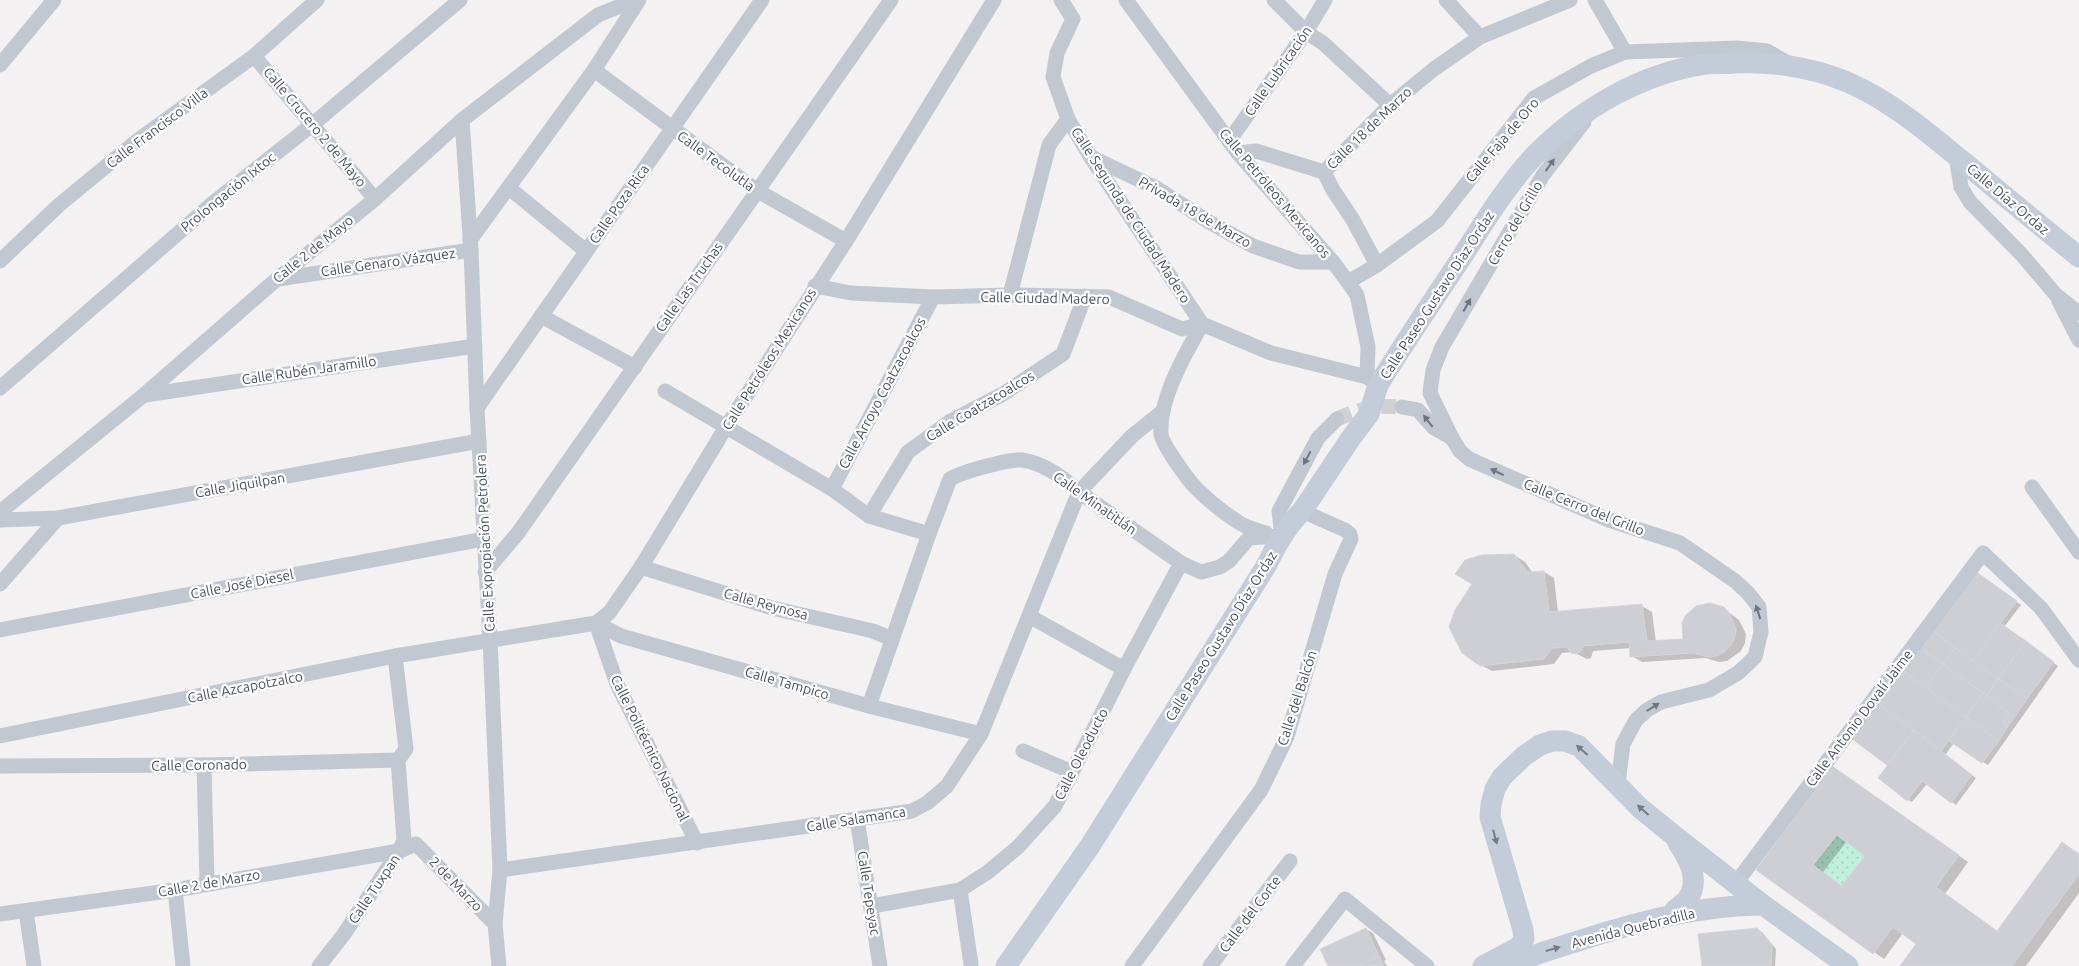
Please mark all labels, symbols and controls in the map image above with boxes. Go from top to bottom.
street label: Calle Lubricación [1241,23,1315,119]
street label: Calle Crucero 2 de Mayo [260,64,370,190]
street label: Calle 18 de Marzo [1323,84,1415,172]
street label: Calle Francisco Villa [103,85,211,171]
street label: Calle Faja de Oro [1462,94,1542,186]
street label: Calle Segunda de Ciudad Madero [1068,124,1194,306]
street label: Calle Petróleos Mexicanos [1216,125,1334,261]
street label: Calle Tecolutla [674,128,758,194]
street label: Prolongación Ixtoc [177,149,279,235]
one-way arrow [1545,158,1555,172]
street label: Calle Díaz Ordaz [1964,160,2052,238]
street label: Calle Poza Rica [586,161,652,247]
street label: Privada 18 de Marzo [1136,173,1254,251]
street label: Cerro del Grillo [1484,178,1546,268]
street label: Calle Paseo Gustavo Díaz Ordaz [1377,208,1497,382]
street label: Calle 2 de Mayo [270,212,356,286]
street label: Calle Las Truchas [652,239,726,335]
street label: Calle Genaro Vázquez [320,245,456,279]
street label: Calle Petróleos Mexicanos [719,285,819,433]
street label: Calle Ciudad Madero [980,289,1110,307]
one-way arrow [1462,298,1471,312]
street label: Calle Arroyo Coatzacoalcos [835,314,929,472]
street label: Calle Rubén Jaramillo [241,353,377,387]
street label: Calle Coatzacoalcos [923,367,1037,445]
one-way arrow [1422,414,1433,427]
one-way arrow [1303,451,1312,464]
street label: Calle Expropiación Petrolera [472,454,498,632]
street label: Calle Minatitlán [1050,468,1140,538]
one-way arrow [1490,468,1504,476]
street label: Calle Jiquilpan [194,469,286,501]
street label: Calle Cerro del Grillo [1521,475,1647,539]
street label: Calle Paseo Gustavo Díaz Ordaz [1162,548,1280,724]
street label: Calle José Diesel [189,566,295,602]
street label: Calle Reynosa [722,585,810,623]
one-way arrow [1754,604,1762,619]
street label: Calle Antonio Dovalí Jaime [1802,646,1916,790]
street label: Calle del Balcón [1274,648,1320,748]
street label: Calle Tampico [743,663,831,703]
street label: Calle Azcapotzalco [186,668,304,706]
street label: Calle Politécnico Nacional [608,672,693,824]
one-way arrow [1646,702,1660,711]
street label: Calle Oleoducto [1051,705,1111,803]
one-way arrow [1577,744,1589,756]
street label: Calle Coronado [151,756,247,774]
street label: Calle Salamanca [805,803,907,835]
one-way arrow [1637,804,1649,816]
one-way arrow [1492,829,1500,844]
street label: Calle Tepeyac [854,850,884,937]
street label: Calle Tuxpan [345,851,403,927]
street label: 2 de Marzo [426,853,486,915]
street label: Calle 2 de Marzo [157,866,261,900]
street label: Calle del Corte [1216,872,1284,956]
street label: Avenida Quebradilla [1570,905,1696,951]
one-way arrow [1545,944,1560,952]

